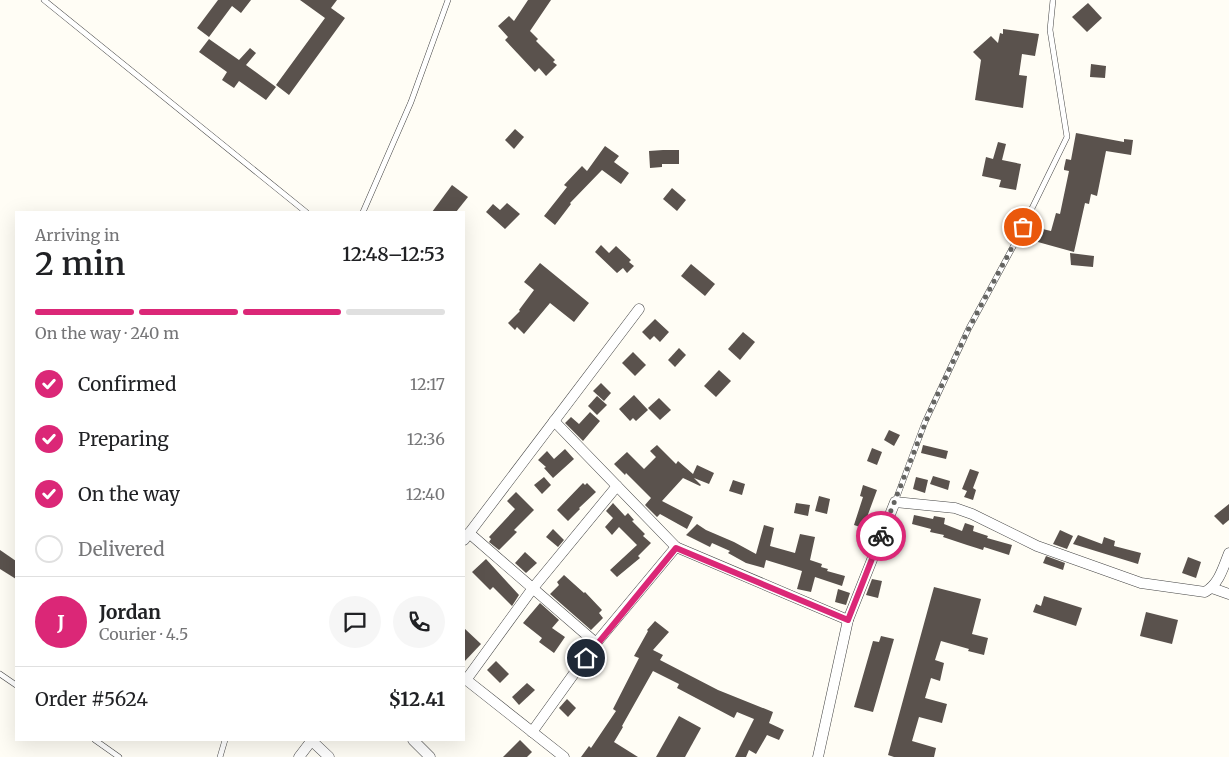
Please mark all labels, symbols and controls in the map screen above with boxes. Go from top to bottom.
pin [1002,206,1044,248]
icon: bag [1009,213,1037,241]
text: Arriving in [35,225,120,245]
text: 12:48–12:53 [342,242,445,266]
text: 2 min [35,244,125,284]
text: On the way · 240 m [35,323,179,343]
icon: check [35,370,63,398]
text: Confirmed [78,372,176,396]
text: 12:17 [410,374,445,394]
icon: check [35,425,63,453]
text: Preparing [78,427,169,451]
text: 12:36 [407,429,445,449]
icon: check [35,480,63,508]
text: On the way [78,482,180,506]
text: 12:40 [406,484,445,504]
courier [856,511,906,561]
icon: bike [867,522,895,550]
text: Delivered [78,537,165,561]
button: chat [329,596,381,648]
button: phone [393,596,445,648]
text: Jordan [99,600,161,624]
text: J [57,610,65,634]
text: Courier · 4.5 [99,624,188,644]
pin [565,637,607,679]
icon: home [572,644,600,672]
text: Order #5624 [35,687,148,711]
text: $12.41 [388,687,445,711]

